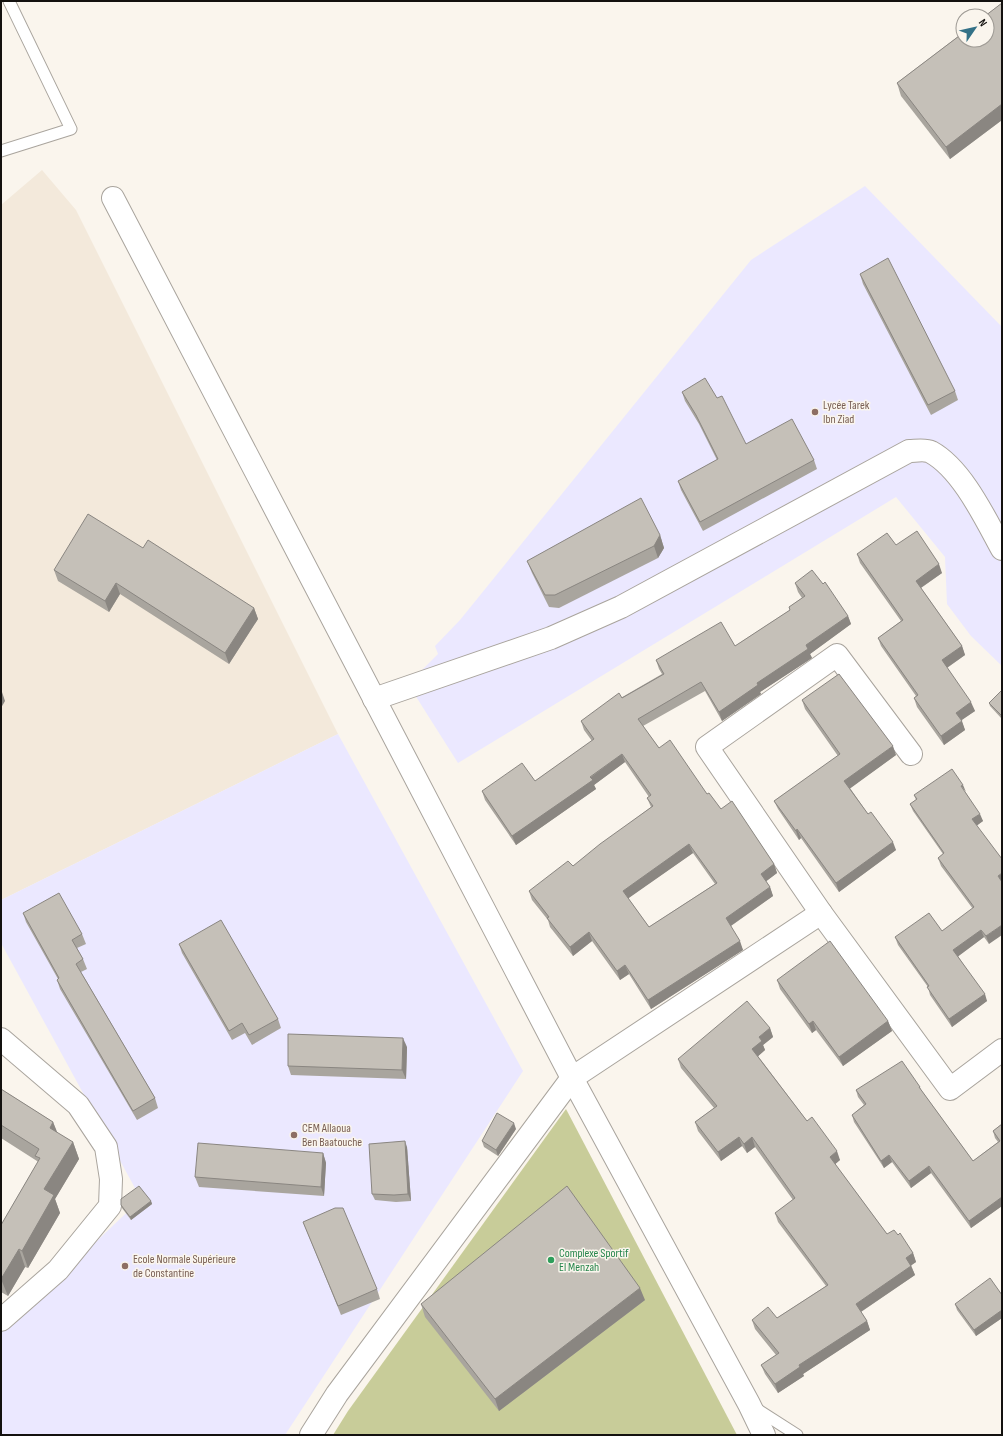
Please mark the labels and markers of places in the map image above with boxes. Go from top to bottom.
place label: Lycée Tarek Ibn Ziad [823,398,870,427]
marker: Lycée Tarek Ibn Ziad [810,407,820,417]
place label: CEM Allaoua Ben Baatouche [302,1121,362,1150]
marker: CEM Allaoua Ben Baatouche [289,1130,299,1140]
place label: Complexe Sportif El Menzah [559,1246,629,1275]
place label: Ecole Normale Supérieure de Constantine [133,1252,236,1281]
marker: Complexe Sportif El Menzah [546,1255,556,1265]
marker: Ecole Normale Supérieure de Constantine [120,1261,130,1271]

